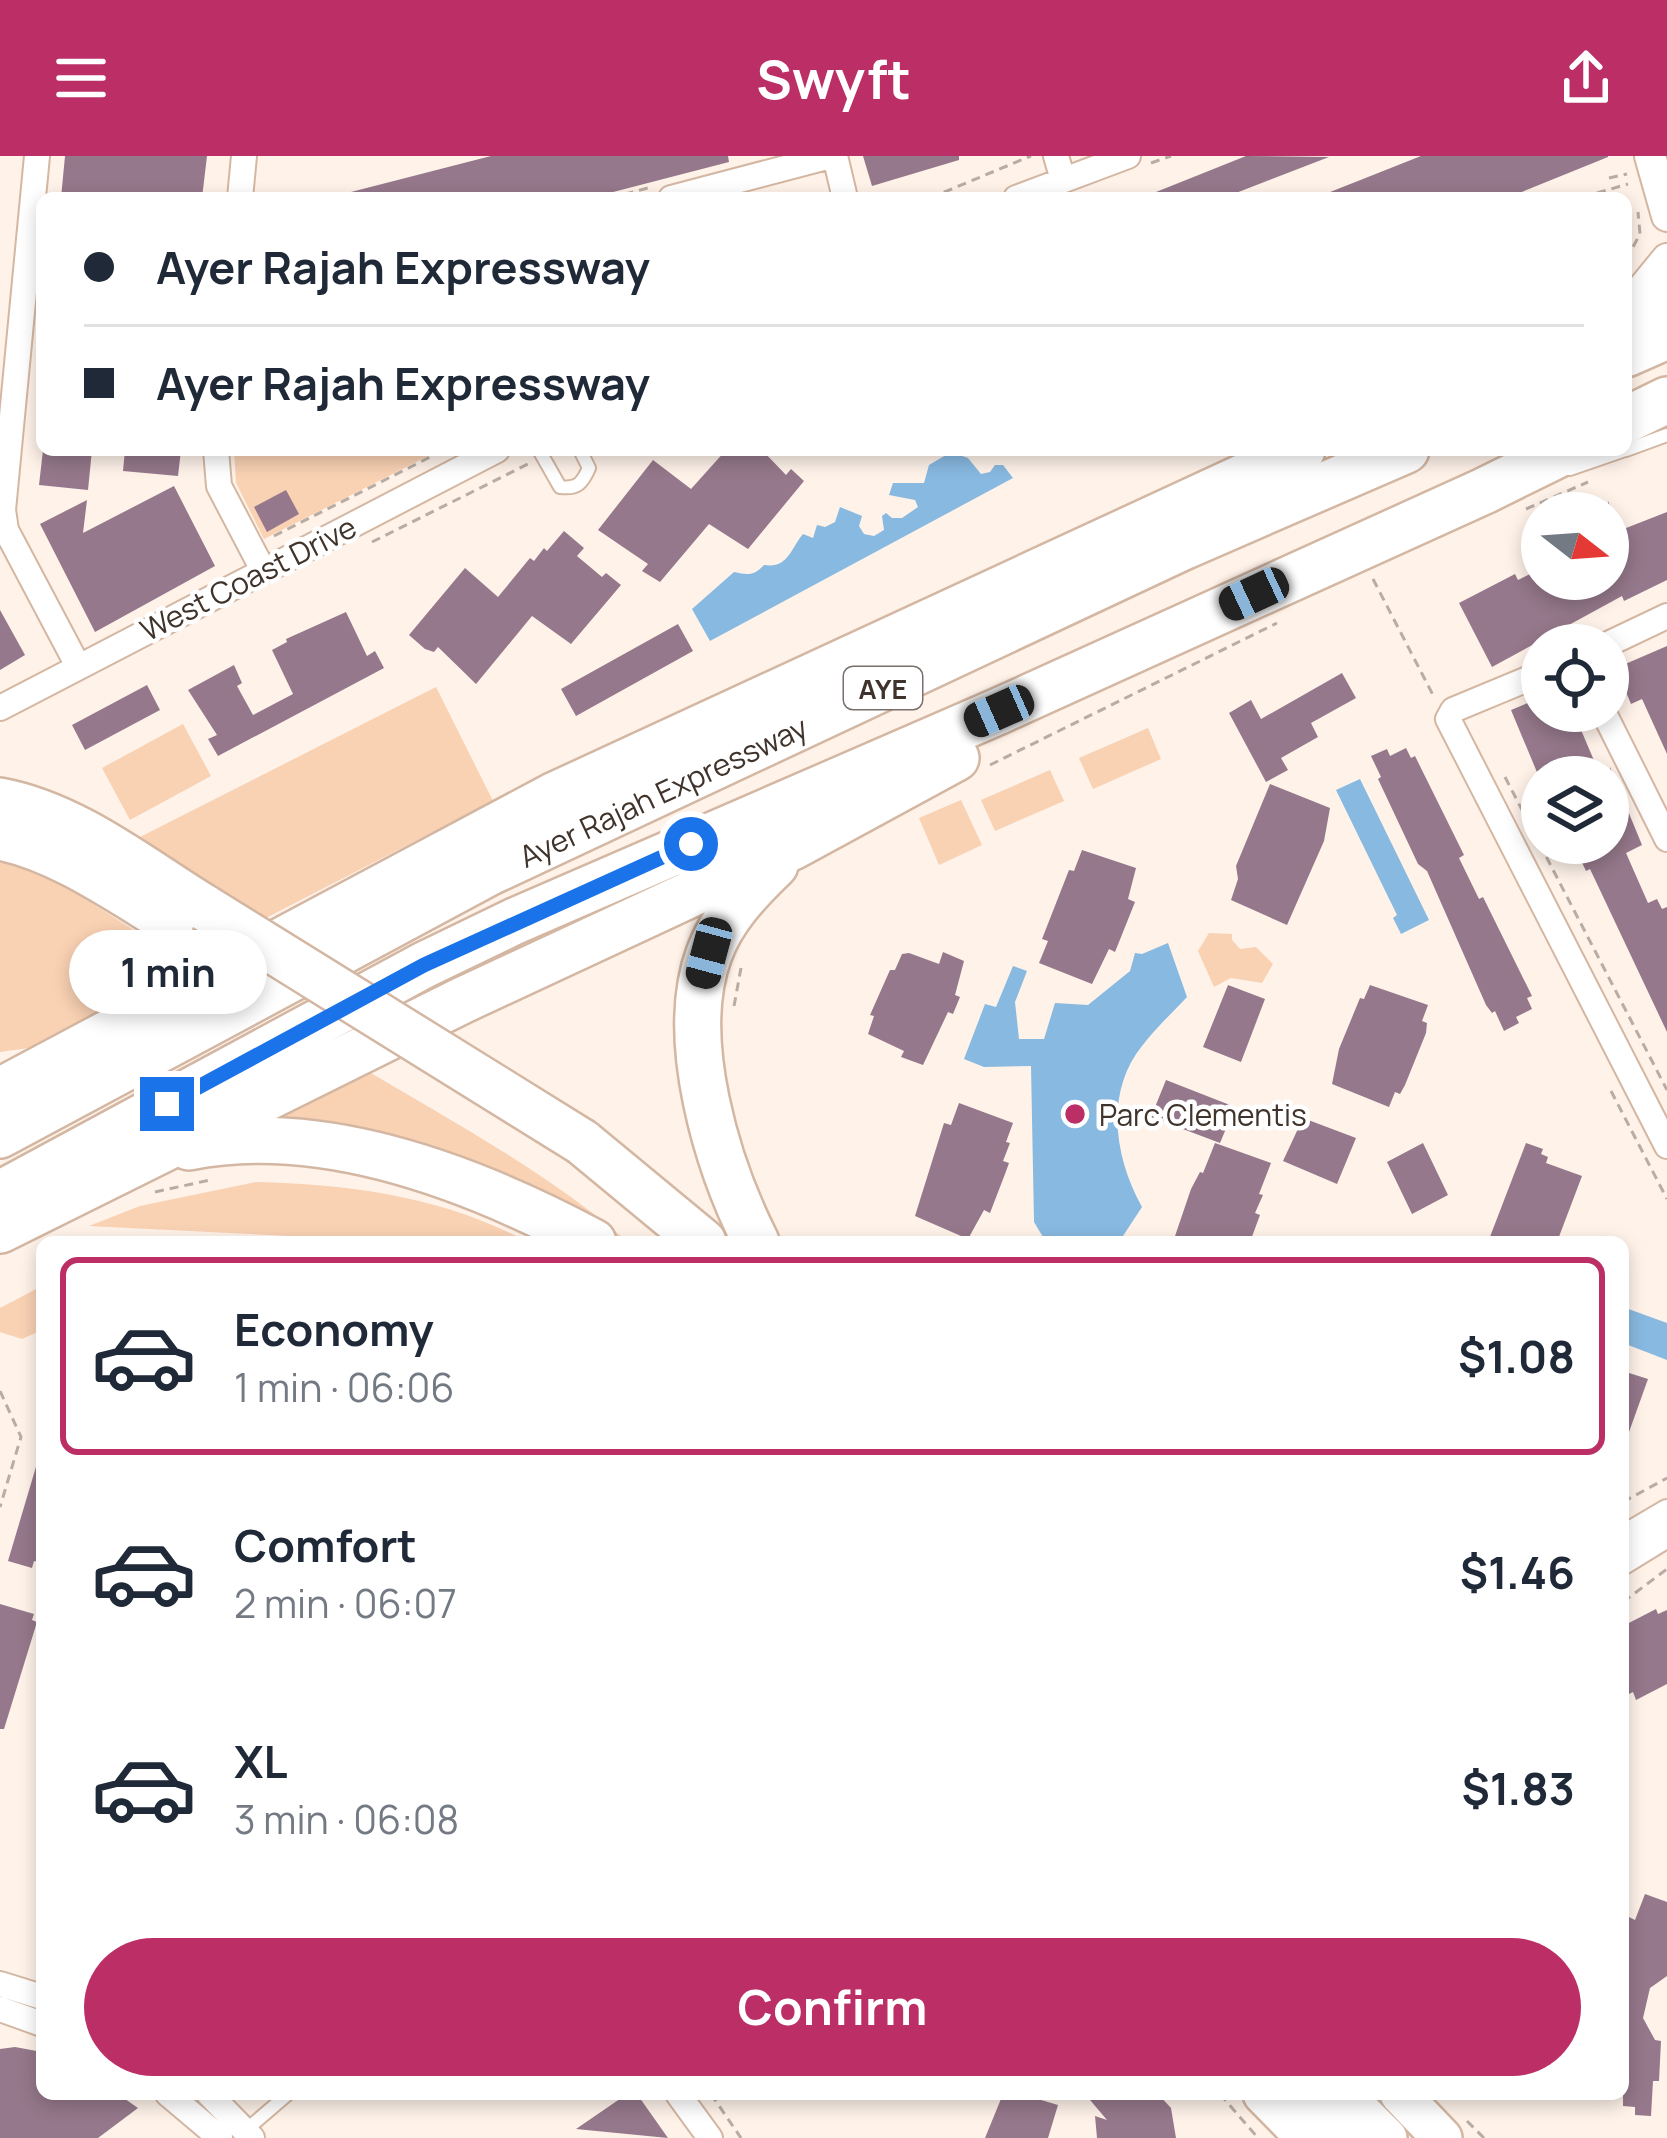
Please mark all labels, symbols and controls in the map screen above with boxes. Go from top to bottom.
text: Swyft [756,41,911,115]
icon: menu [48,45,114,111]
icon: share [1553,45,1619,111]
text: Ayer Rajah Expressway [156,236,650,298]
text: Ayer Rajah Expressway [156,352,650,414]
north arrow [1521,492,1629,600]
map controls [1521,492,1629,864]
street label: West Coast Drive [133,506,363,650]
car [1214,562,1294,626]
button: locate [1521,624,1629,732]
road number: AYE [844,667,922,709]
car [959,680,1039,742]
street label: Ayer Rajah Expressway [512,706,814,876]
button: layers [1521,756,1629,864]
route start [664,817,718,871]
car [682,914,736,992]
callout: 1 min [68,930,266,1014]
text: 1 min [120,945,216,999]
route end [140,1077,194,1131]
place label: Parc Clementis [1099,1094,1307,1135]
marker: Parc Clementis [1062,1101,1088,1127]
text: Economy [234,1298,434,1360]
icon: car [90,1302,198,1410]
text: $1.08 [1458,1325,1575,1387]
text: 1 min · 06:06 [234,1360,454,1414]
text: Comfort [234,1514,417,1576]
icon: car [90,1518,198,1626]
text: $1.46 [1460,1541,1575,1603]
text: 2 min · 06:07 [234,1576,457,1630]
text: XL [234,1730,288,1792]
icon: car [90,1734,198,1842]
text: $1.83 [1461,1757,1575,1819]
text: 3 min · 06:08 [234,1792,459,1846]
button: Confirm [84,1938,1581,2076]

